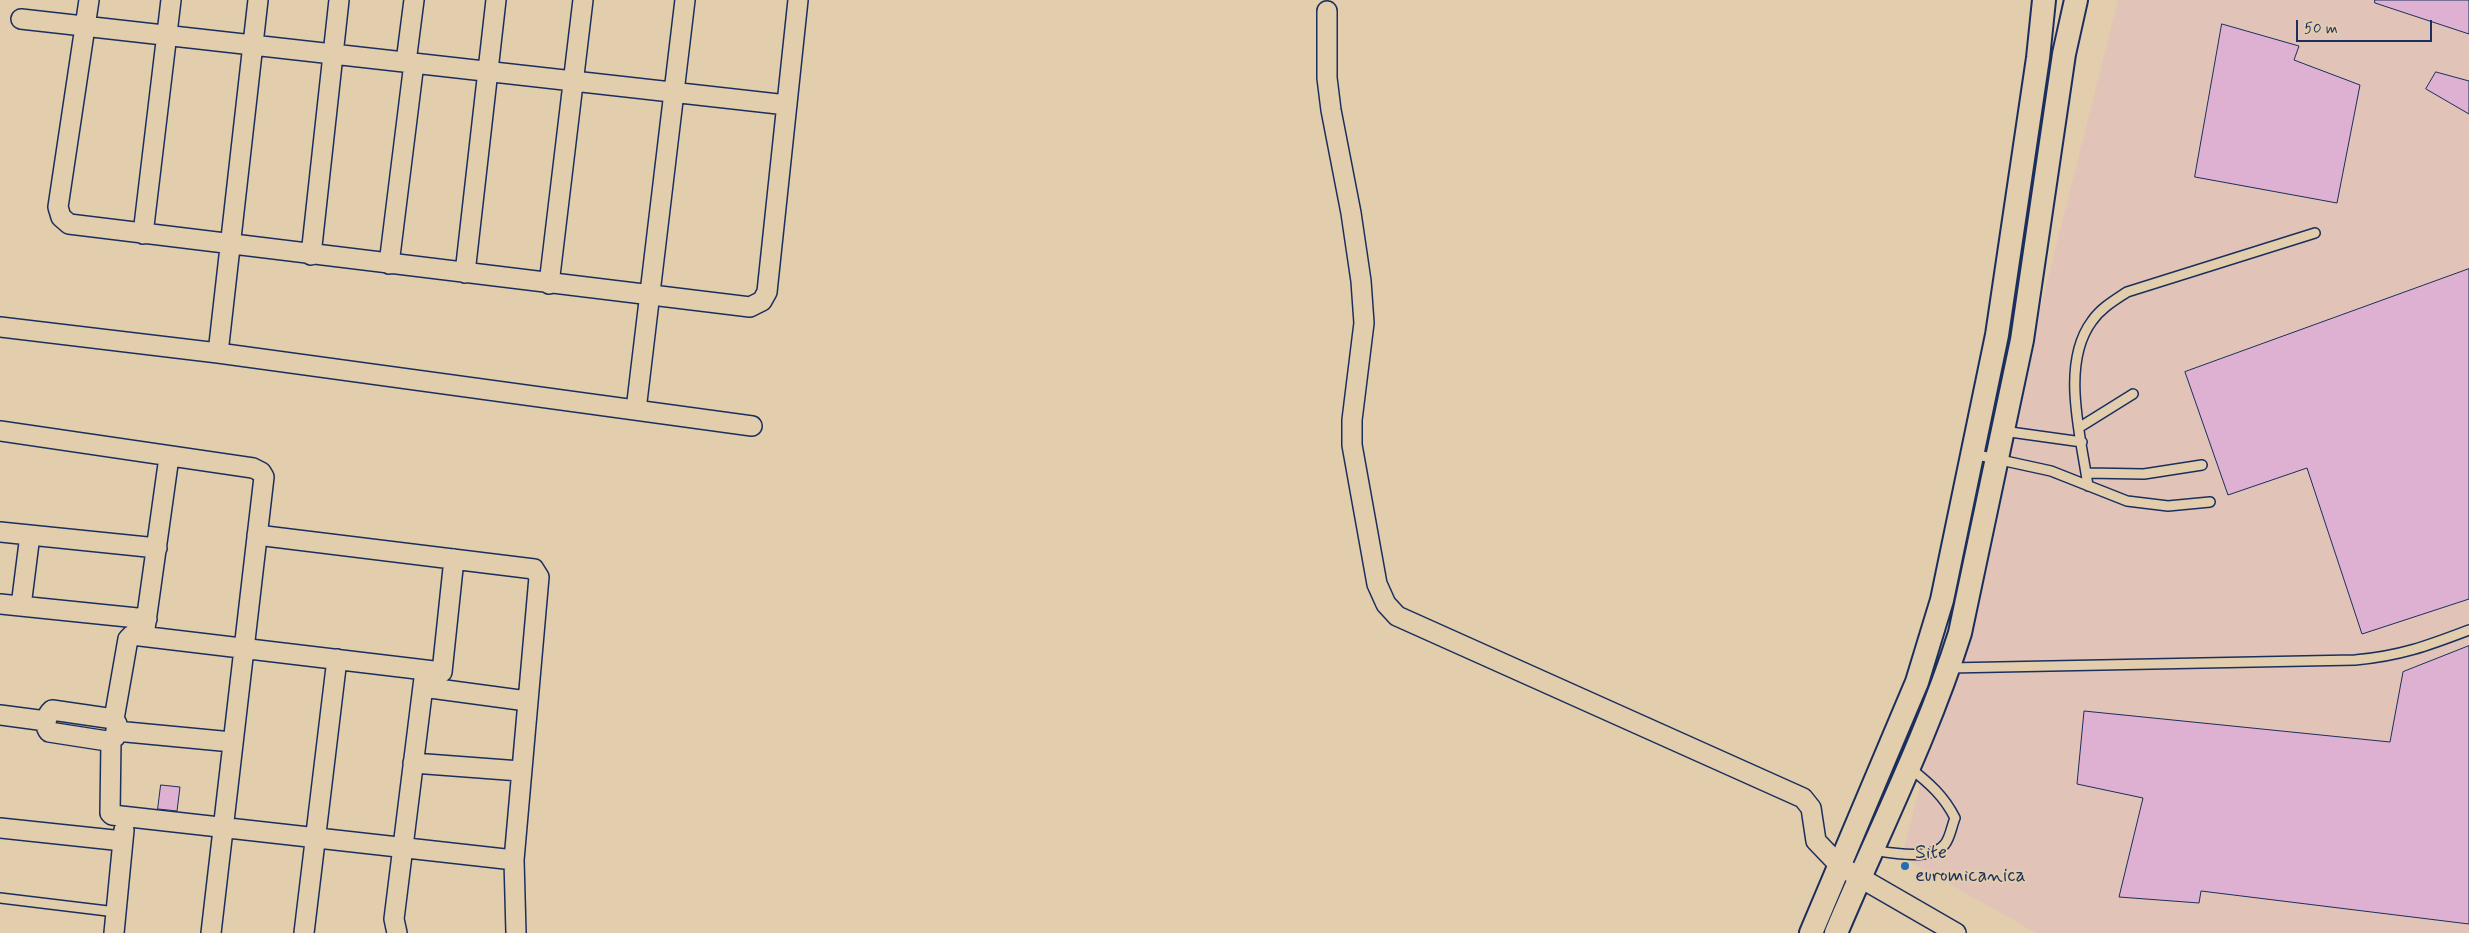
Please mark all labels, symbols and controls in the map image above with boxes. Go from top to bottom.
scale bar [2299,10,2435,42]
text: 50 m [2304,19,2338,39]
place label: Site euromicanica [1915,842,2026,889]
marker: Site euromicanica [1899,860,1911,872]

